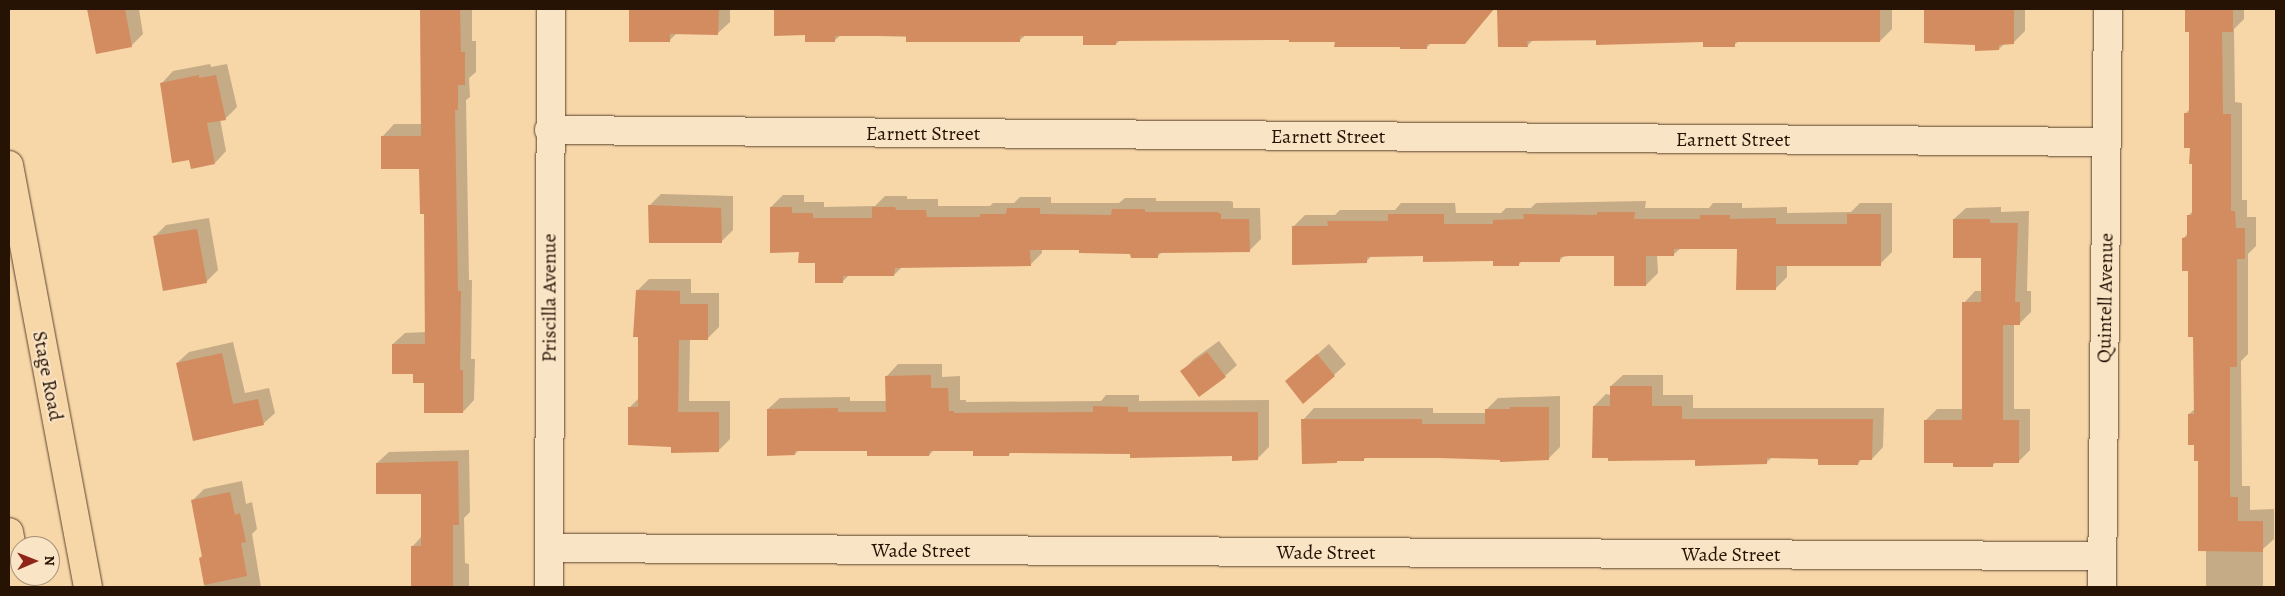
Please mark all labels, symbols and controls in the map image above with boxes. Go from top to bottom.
street label: Earnett Street [866,121,980,145]
street label: Earnett Street [1271,124,1385,148]
street label: Earnett Street [1676,127,1790,151]
street label: Quintell Avenue [2092,233,2118,363]
street label: Priscilla Avenue [537,234,561,362]
street label: Stage Road [28,329,68,423]
north arrow [10,536,60,586]
street label: Wade Street [871,538,971,562]
street label: Wade Street [1276,540,1376,564]
street label: Wade Street [1681,542,1781,566]
text: N [40,555,59,566]

